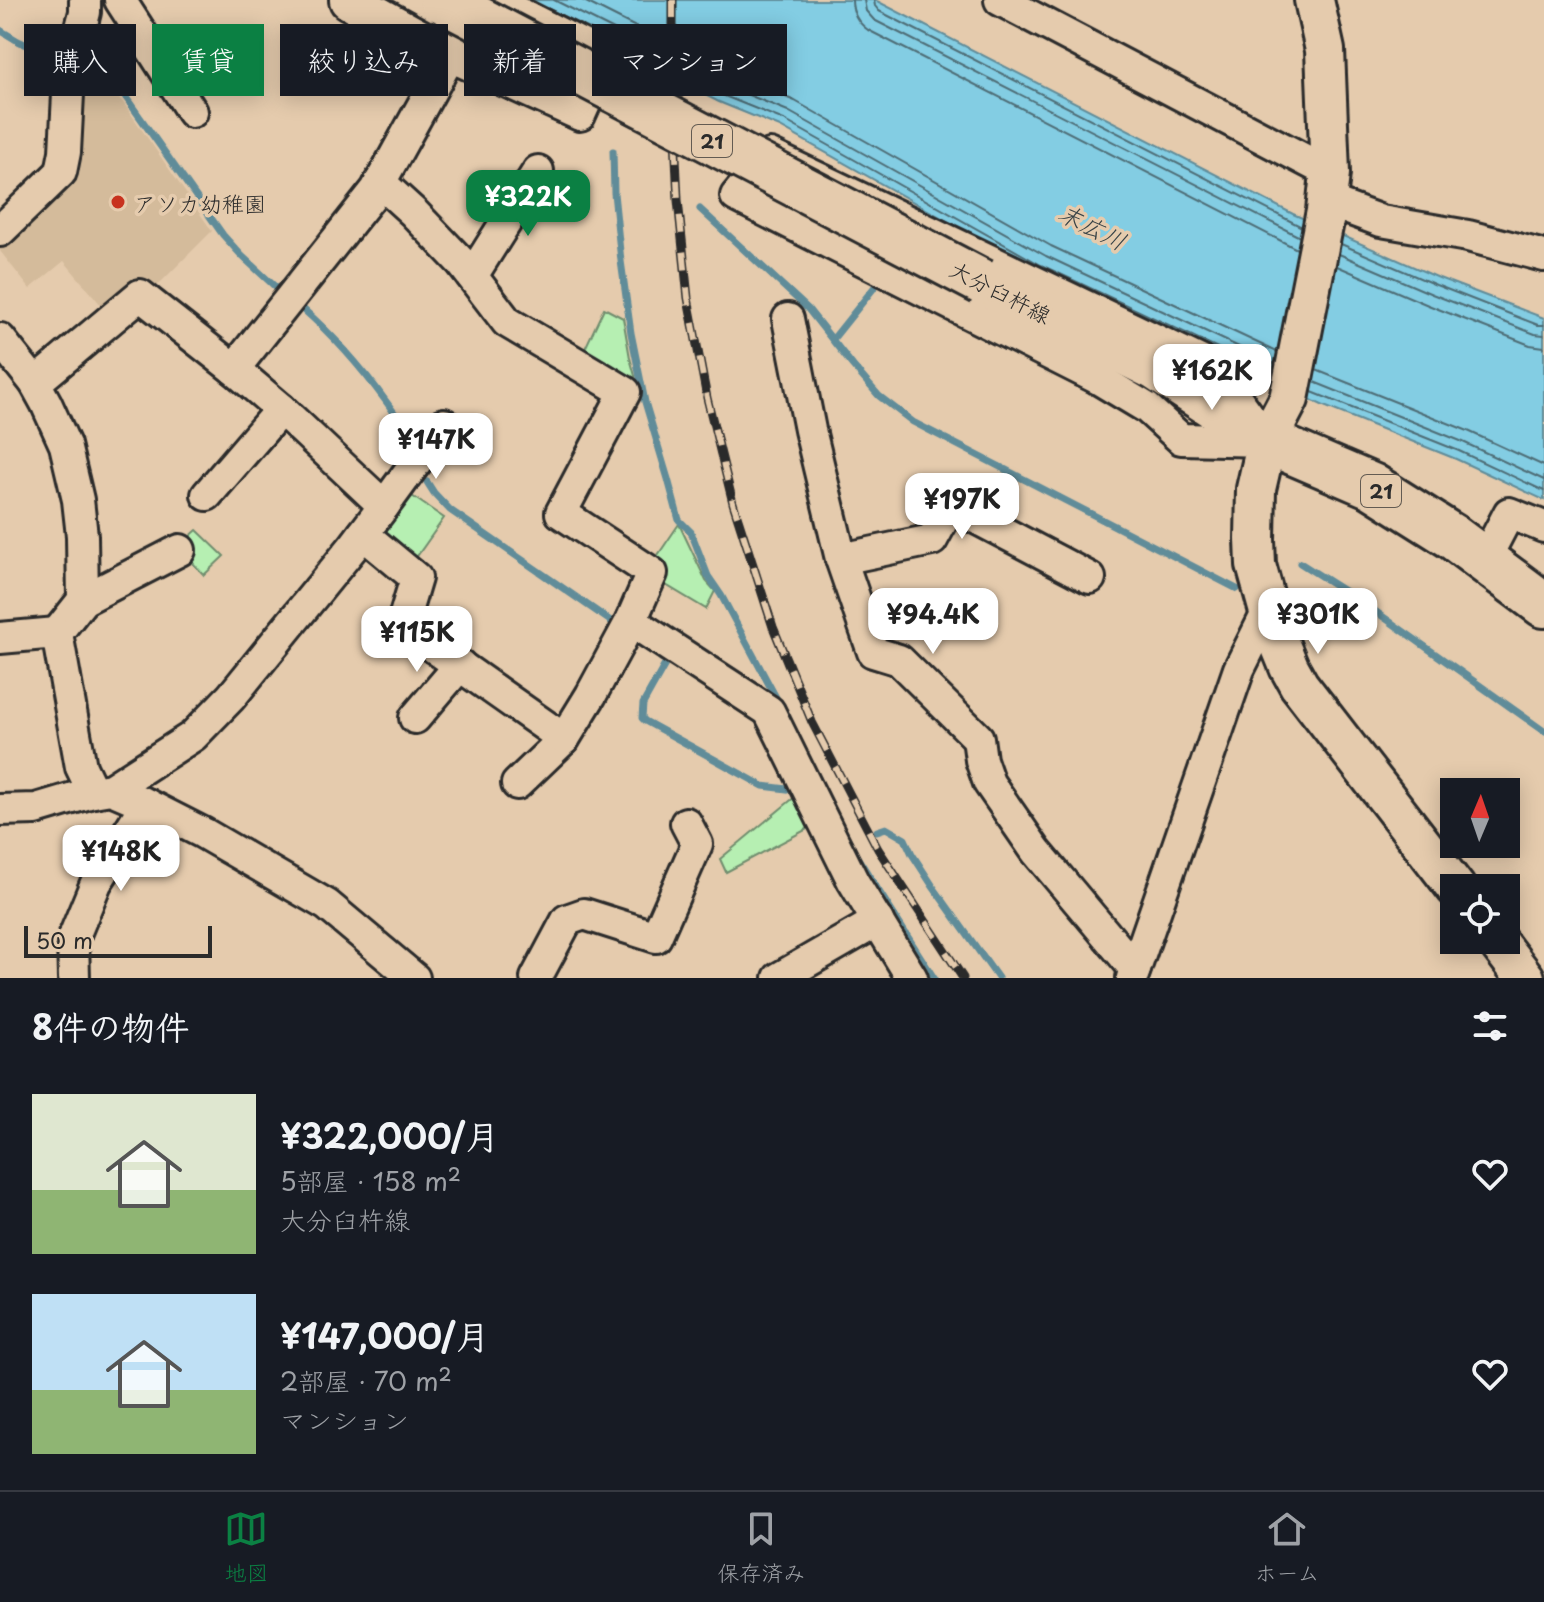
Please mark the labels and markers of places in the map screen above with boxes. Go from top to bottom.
pin: ¥322K [472,170,584,238]
place label: アソカ幼稚園 [134,186,266,219]
marker: アソカ幼稚園 [109,193,127,211]
pin: ¥162K [1156,344,1268,412]
pin: ¥147K [380,413,492,481]
pin: ¥197K [906,473,1018,541]
pin: ¥94.4K [868,588,998,656]
pin: ¥301K [1262,588,1374,656]
pin: ¥115K [361,606,473,674]
pin: ¥148K [65,825,177,893]

